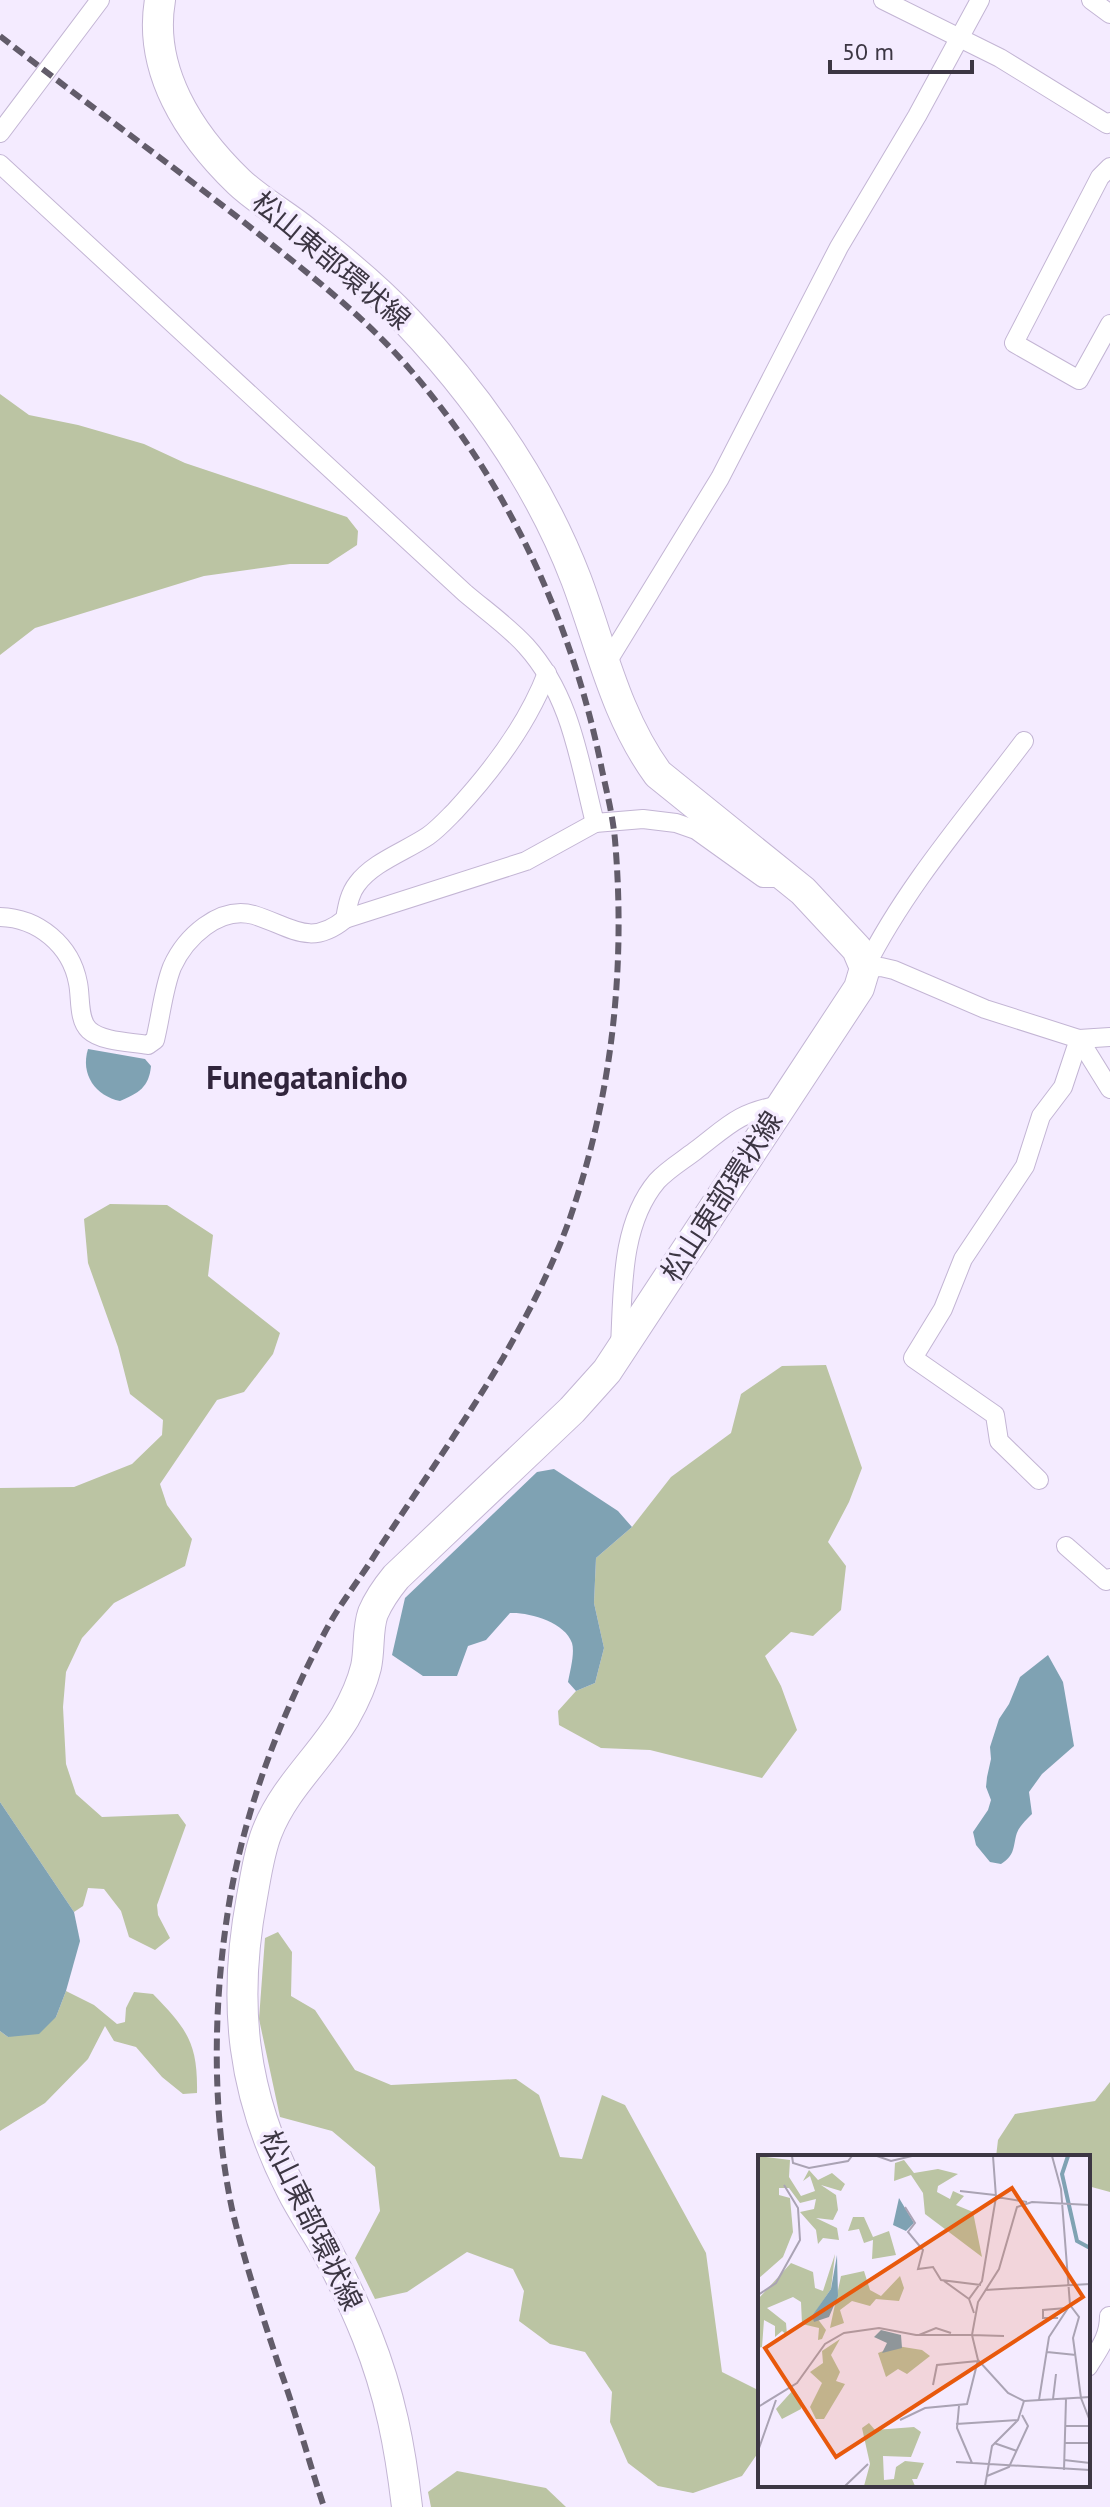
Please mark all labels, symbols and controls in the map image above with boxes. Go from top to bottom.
scale bar [830,24,972,74]
text: 50 m [842,36,894,67]
street label: 松山東部環状線 [245,183,419,337]
district label: Funegatanicho [206,1056,408,1098]
street label: 松山東部環状線 [652,1104,790,1288]
street label: 松山東部環状線 [252,2124,372,2316]
inset map [758,2155,1090,2487]

